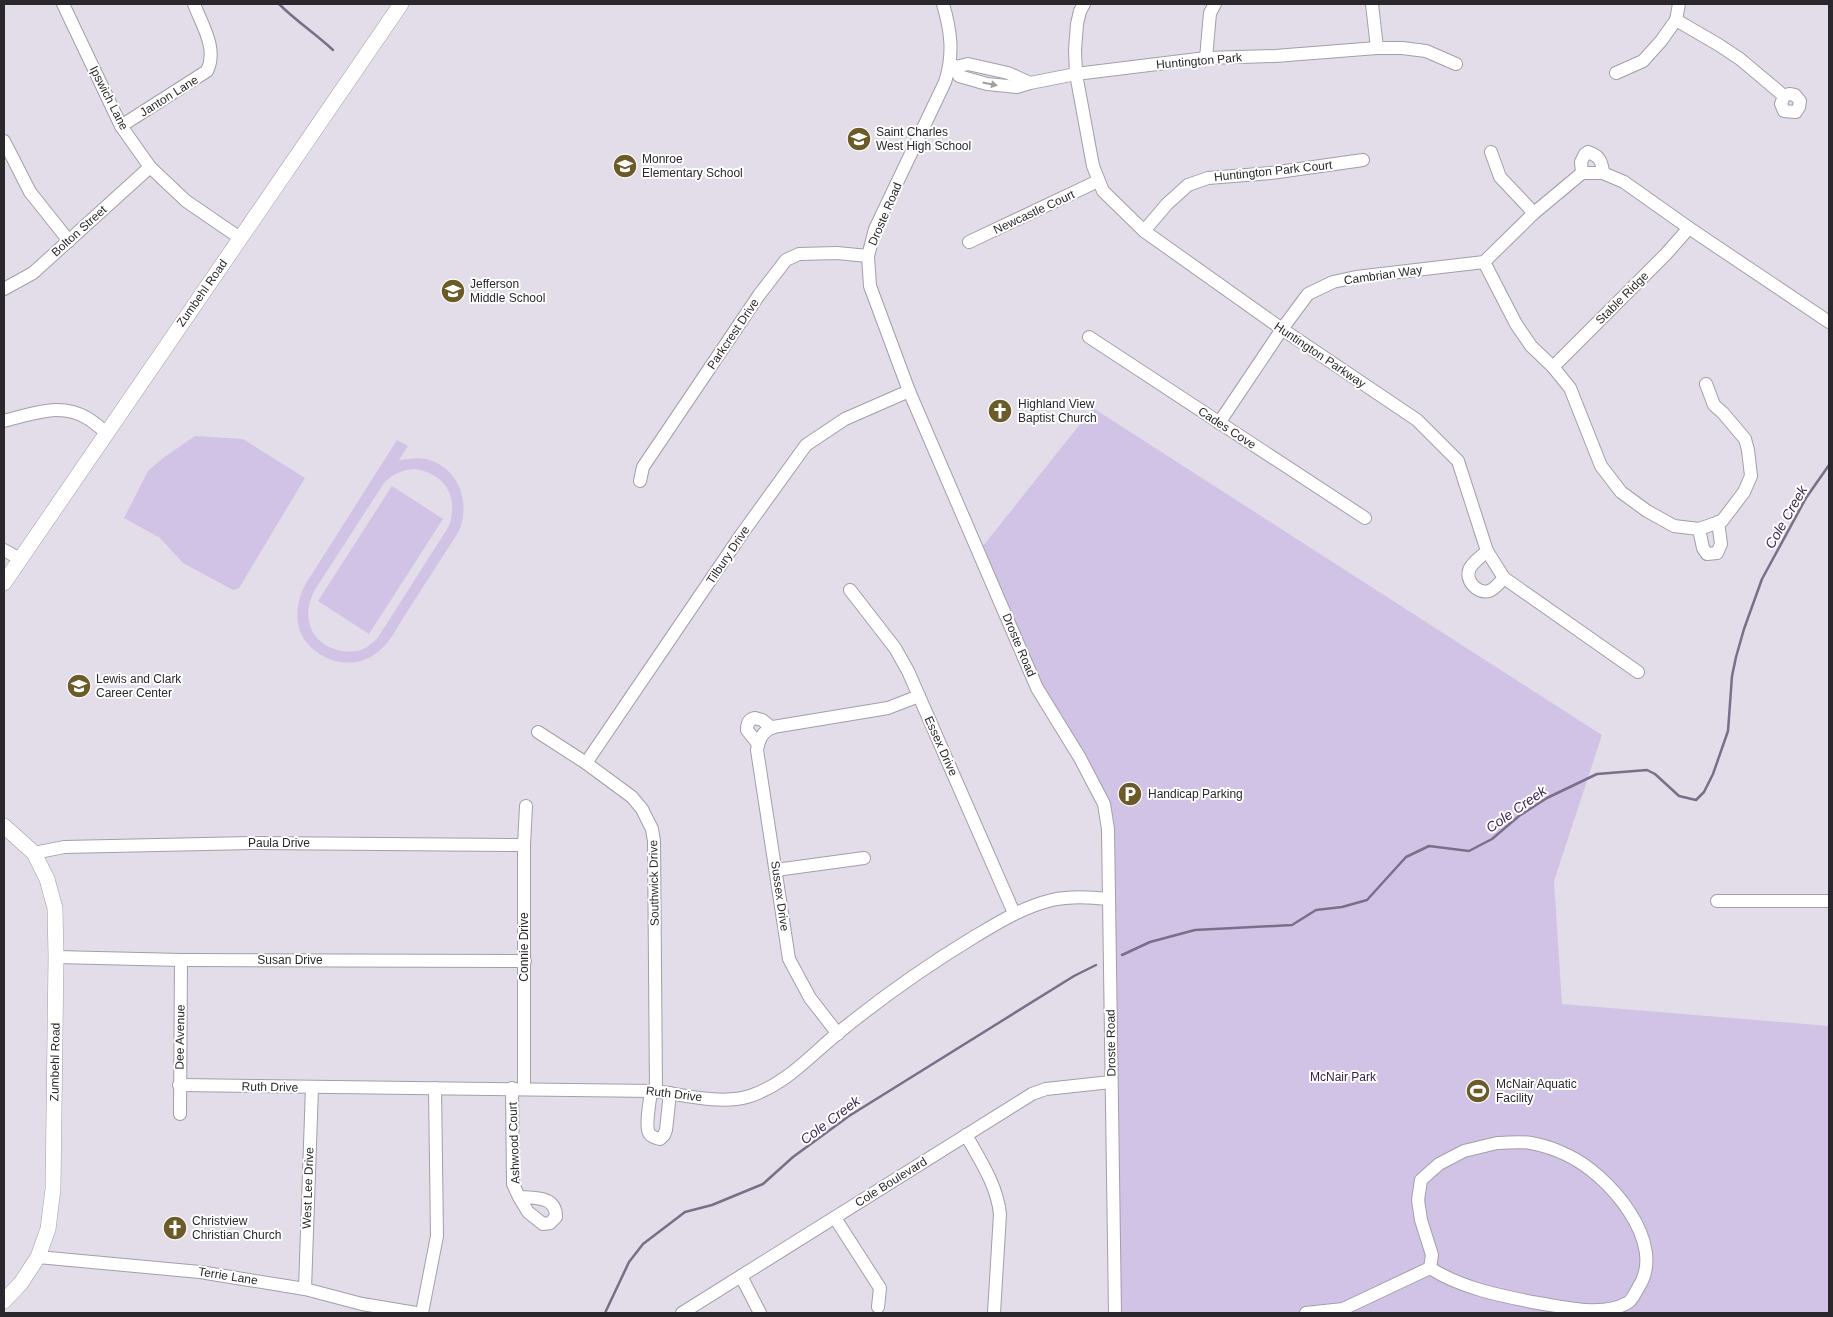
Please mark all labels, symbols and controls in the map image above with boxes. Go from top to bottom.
street label: Huntington Park [1156,50,1243,72]
street label: Ipswich Lane [87,64,131,133]
street label: Janton Lane [137,72,201,119]
one-way arrow [982,81,998,89]
place label: Saint Charles West High School [876,125,971,153]
school or university icon: Saint Charles West High School [846,126,872,152]
place label: Monroe Elementary School [642,152,743,180]
school or university icon: Monroe Elementary School [612,153,638,179]
street label: Huntington Park Court [1213,158,1333,184]
street label: Droste Road [865,180,905,248]
street label: Newcastle Court [991,187,1077,237]
street label: Bolton Street [49,202,110,259]
street label: Zumbehl Road [174,257,230,329]
street label: Cambrian Way [1343,263,1423,287]
street label: Stable Ridge [1593,269,1651,327]
place label: Jefferson Middle School [470,277,545,305]
school or university icon: Jefferson Middle School [440,278,466,304]
street label: Parkcrest Drive [704,296,762,372]
street label: Huntington Parkway [1272,319,1368,391]
place label: Highland View Baptist Church [1018,397,1097,425]
church icon: Highland View Baptist Church [987,398,1013,424]
street label: Cades Cove [1195,404,1259,452]
water label: Cole Creek [1762,482,1811,551]
street label: Tilbury Drive [703,523,753,587]
street label: Droste Road [999,611,1039,679]
place label: Lewis and Clark Career Center [96,672,182,700]
school or university icon: Lewis and Clark Career Center [66,673,92,699]
street label: Essex Drive [922,714,961,778]
parking icon: Handicap Parking [1117,781,1143,807]
water label: Cole Creek [1483,782,1550,836]
place label: Handicap Parking [1148,787,1243,801]
street label: Paula Drive [248,836,310,850]
street label: Southwick Drive [646,840,662,926]
street label: Sussex Drive [768,860,792,932]
street label: Connie Drive [517,912,531,982]
street label: Susan Drive [257,953,323,967]
street label: Dee Avenue [172,1004,188,1070]
street label: Droste Road [1103,1009,1119,1077]
street label: Zumbehl Road [47,1023,63,1101]
park label: McNair Park [1310,1070,1377,1084]
place label: McNair Aquatic Facility [1496,1077,1577,1105]
sports icon: McNair Aquatic Facility [1465,1078,1491,1104]
street label: Ruth Drive [242,1080,299,1094]
street label: Ruth Drive [645,1084,703,1104]
water label: Cole Creek [797,1092,864,1147]
street label: Ashwood Court [506,1101,522,1184]
street label: West Lee Drive [300,1147,316,1229]
street label: Cole Boulevard [852,1154,930,1210]
place label: Christview Christian Church [192,1214,281,1242]
church icon: Christview Christian Church [162,1215,188,1241]
street label: Terrie Lane [197,1264,259,1288]

